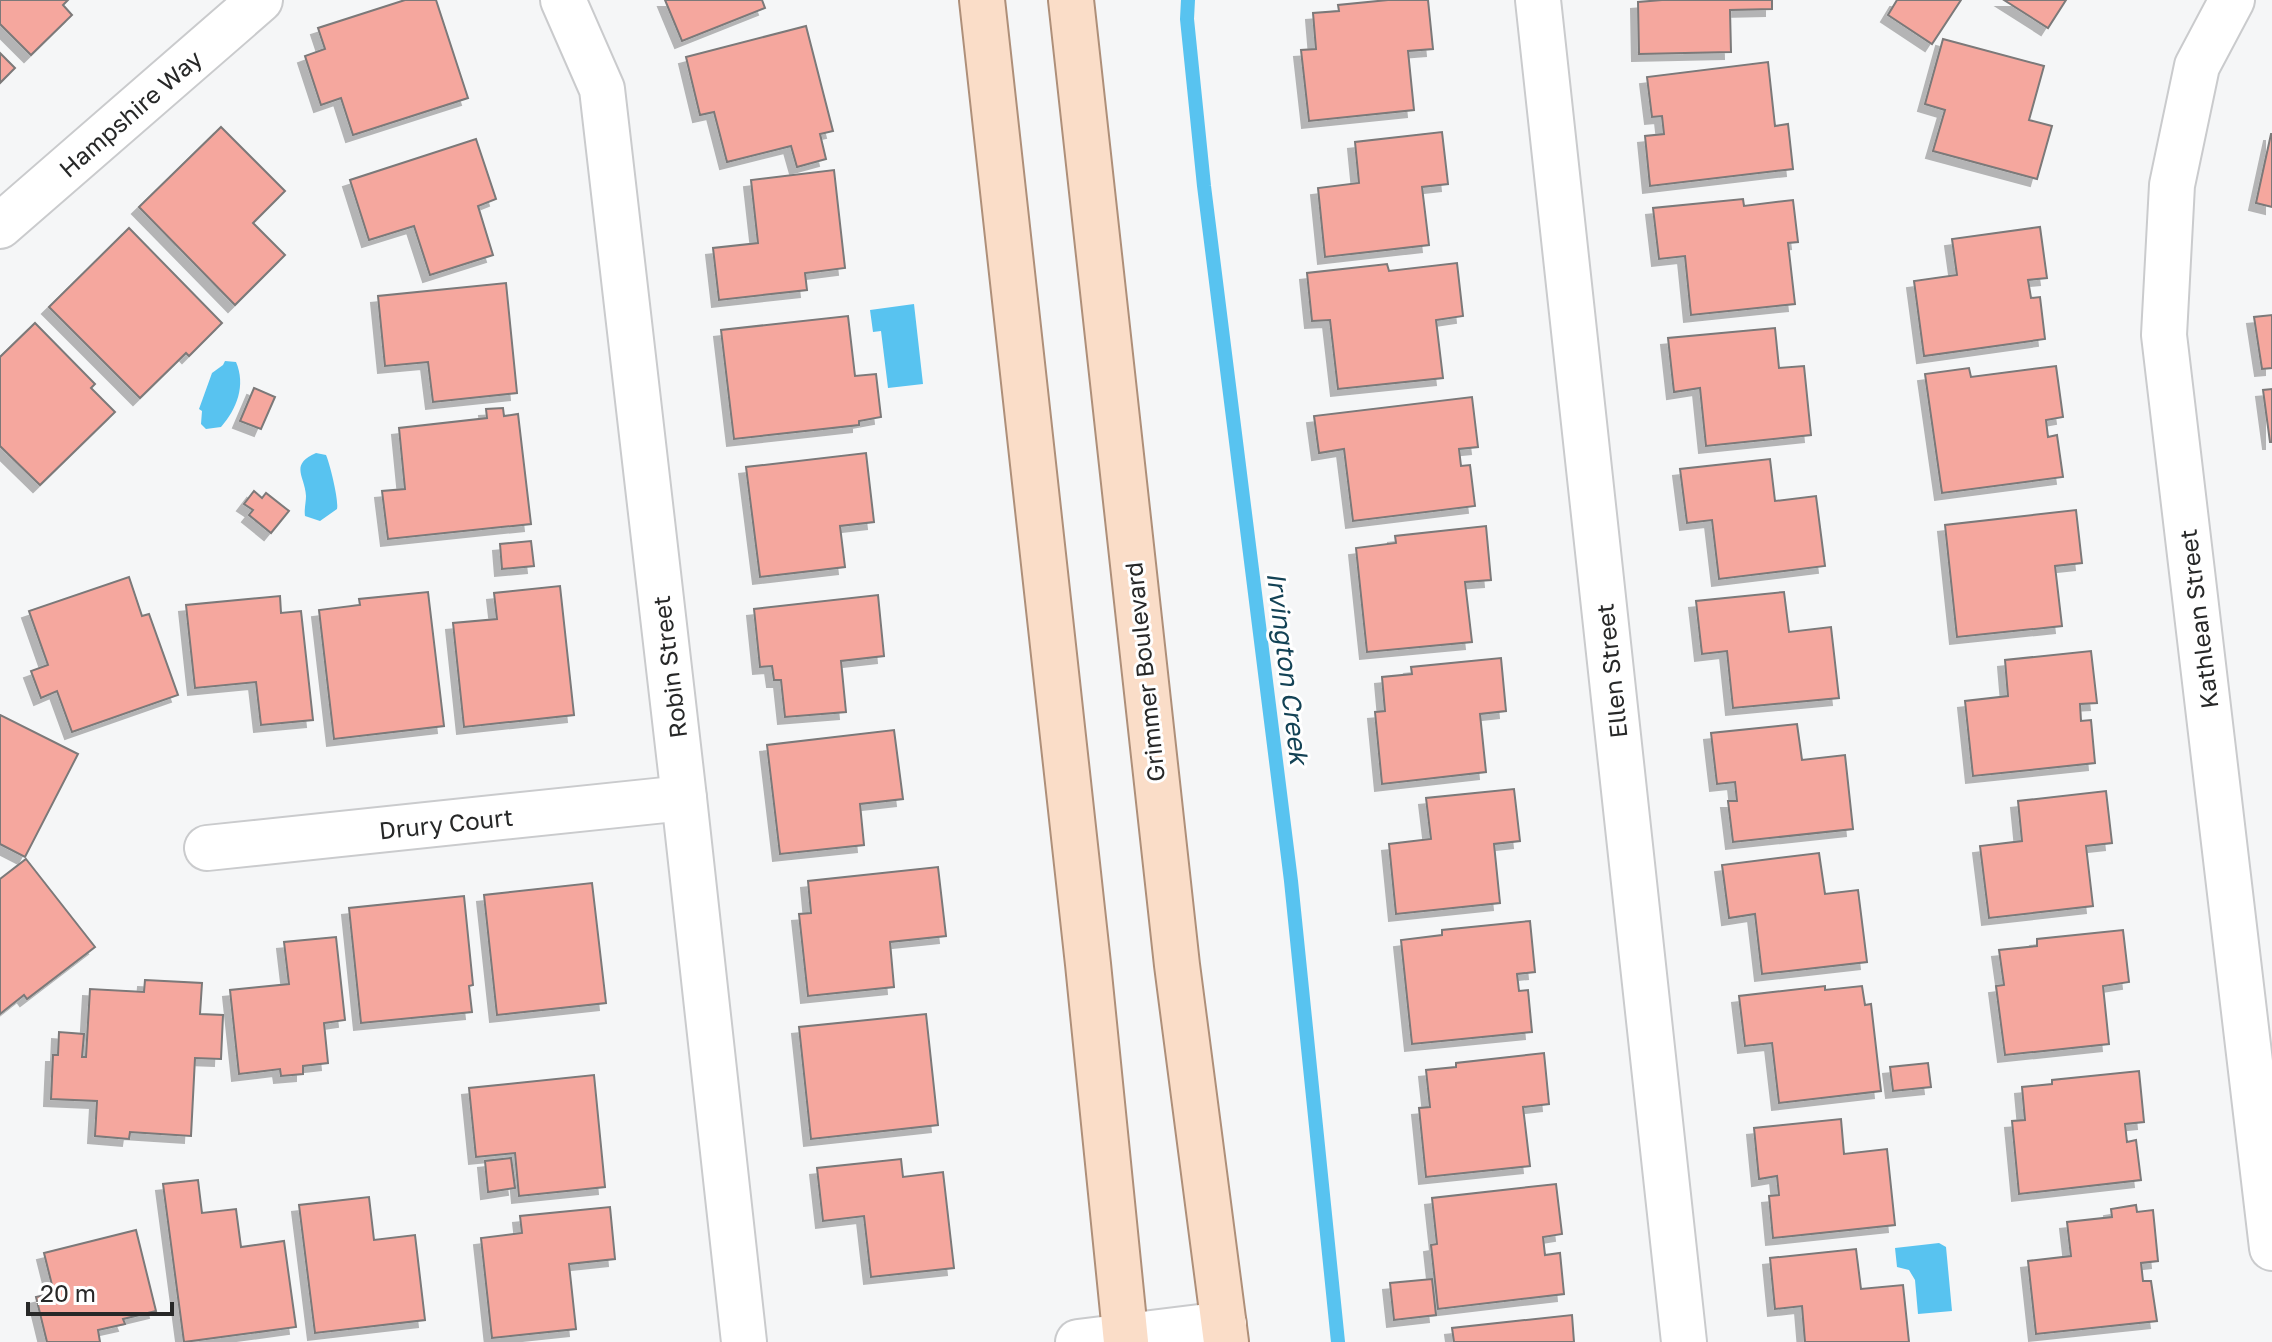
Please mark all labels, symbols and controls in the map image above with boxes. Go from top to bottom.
street label: Hampshire Way [53,43,207,183]
street label: Kathlean Street [2173,528,2223,710]
street label: Grimmer Boulevard [1118,561,1170,783]
water label: Irvington Creek [1261,570,1315,768]
street label: Robin Street [646,594,692,740]
street label: Ellen Street [1589,602,1633,740]
street label: Drury Court [377,802,515,844]
scale bar [28,1266,172,1316]
text: 20 m [40,1278,96,1307]

